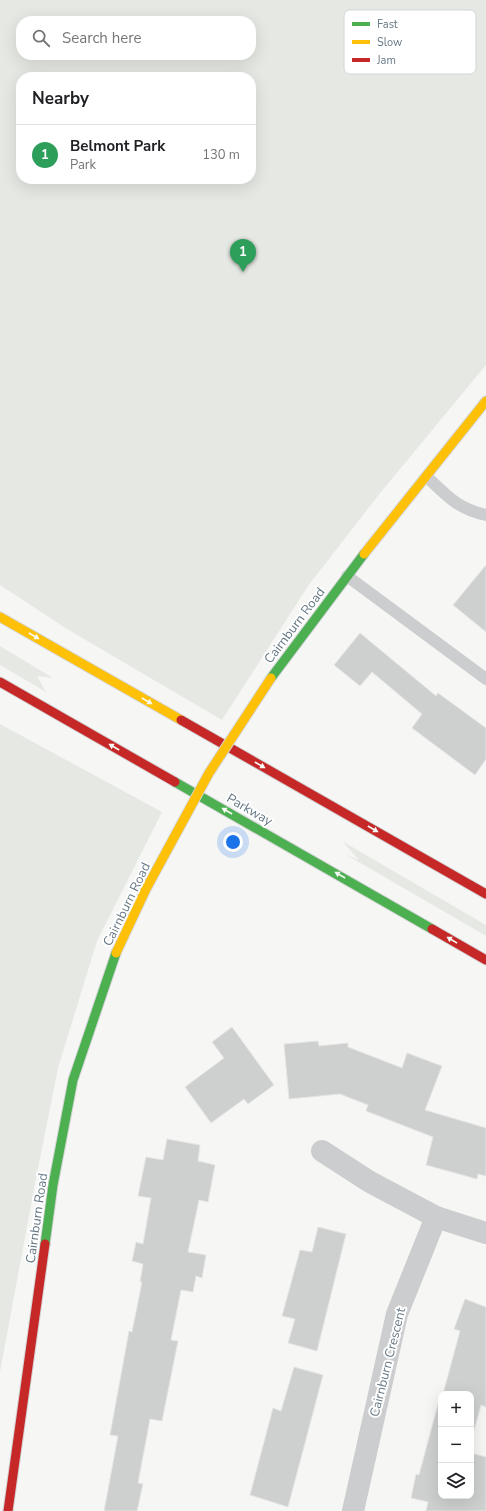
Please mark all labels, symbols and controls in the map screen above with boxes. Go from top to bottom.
legend [344,10,476,74]
search box [16,16,256,60]
text: Fast [377,17,398,32]
icon: search [30,27,52,49]
text: Search here [62,28,142,48]
text: Slow [377,35,402,50]
text: Jam [376,53,396,68]
text: Nearby [32,87,89,110]
text: Belmont Park [70,136,165,156]
text: 1 [41,146,49,164]
text: 130 m [202,146,240,164]
text: Park [70,156,96,174]
pin: 1 [230,239,256,272]
street label: Cairnburn Road [260,584,329,667]
one-way arrow [28,633,40,640]
one-way arrow [141,697,153,704]
one-way arrow [108,743,120,750]
one-way arrow [254,762,266,769]
street label: Parkway [223,790,276,830]
one-way arrow [221,807,233,814]
one-way arrow [367,826,379,833]
your location [223,832,243,852]
street label: Cairnburn Road [99,860,155,949]
one-way arrow [334,872,346,878]
one-way arrow [446,936,458,943]
street label: Cairnburn Road [22,1172,52,1264]
street label: Cairnburn Crescent [366,1305,410,1419]
map controls [438,1391,474,1499]
button: + [438,1391,474,1427]
button: − [438,1427,474,1463]
button: layers [438,1463,474,1499]

